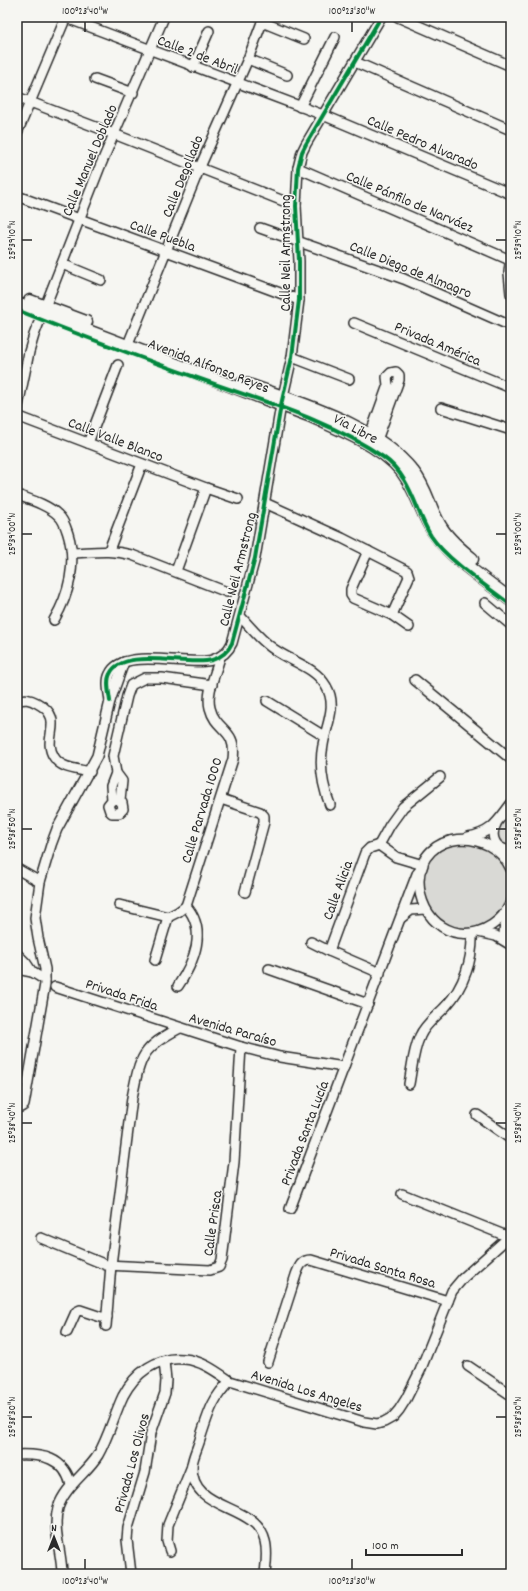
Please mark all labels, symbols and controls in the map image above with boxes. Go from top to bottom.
text: 100°23'40"W [62,5,108,19]
text: 100°23'30"W [329,5,375,19]
street label: Calle 2 de Abril [154,30,241,82]
street label: Calle Manuel Doblado [57,101,124,220]
street label: Calle Pedro Alvarado [363,110,482,177]
street label: Calle Degollado [157,132,210,221]
street label: Calle Pánfilo de Narváez [342,166,477,240]
street label: Calle Neil Armstrong [276,194,298,312]
street label: Calle Puebla [126,215,199,259]
text: 25°39'10"N [6,220,20,260]
text: 25°39'10"N [512,220,526,260]
street label: Calle Diego de Almagro [346,236,475,306]
street label: Privada América [390,317,485,373]
street label: Avenida Alfonso Reyes [144,334,272,400]
street label: Via Libre [329,409,382,451]
street label: Calle Valle Blanco [64,413,166,469]
street label: Calle Neil Armstrong [214,510,264,629]
text: 25°39'00"N [6,513,20,555]
text: 25°39'00"N [512,513,526,555]
street label: Calle Parvada 1000 [176,755,229,866]
text: 25°38'50"N [6,808,20,850]
text: 25°38'50"N [512,808,526,850]
street label: Calle Alicia [318,857,360,924]
street label: Privada Frida [82,974,161,1018]
street label: Avenida Paraíso [186,1008,279,1054]
street label: Privada Santa Lucía [276,1077,336,1189]
text: 25°38'40"N [6,1103,20,1143]
text: 25°38'40"N [512,1103,526,1143]
street label: Calle Prisca [198,1188,230,1258]
street label: Privada Santa Rosa [327,1242,439,1296]
street label: Avenida Los Angeles [248,1364,365,1419]
text: 25°38'30"N [6,1396,20,1438]
text: 25°38'30"N [512,1396,526,1438]
street label: Privada Los Olivos [109,1411,157,1516]
north arrow [34,1517,74,1557]
text: N [51,1521,57,1537]
scale bar [366,1531,462,1557]
text: 100 m [372,1538,399,1555]
text: 100°23'40"W [62,1575,108,1589]
text: 100°23'30"W [329,1575,375,1589]

